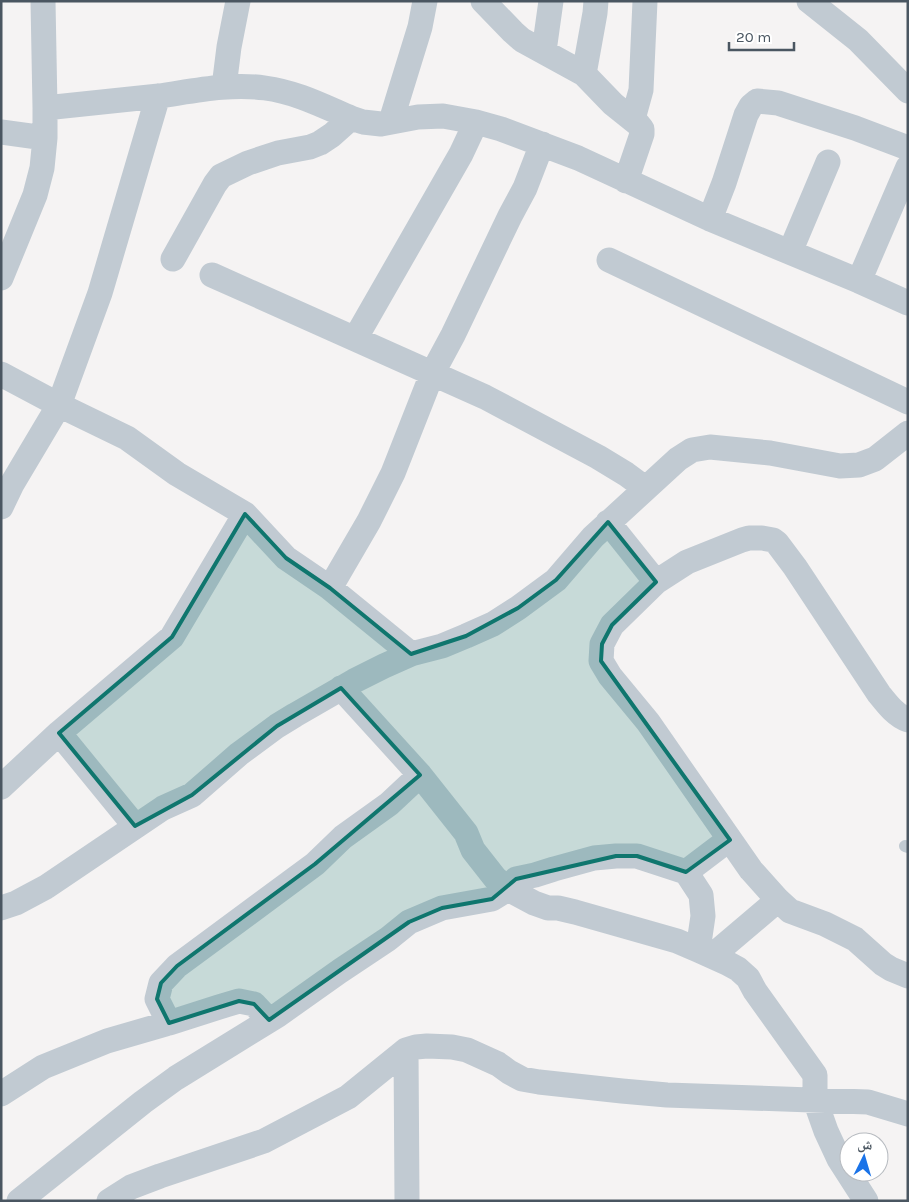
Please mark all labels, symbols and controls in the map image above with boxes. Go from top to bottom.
scale bar [729,20,794,52]
text: 20 m [736,28,771,46]
north arrow [839,1132,889,1182]
text: ش [857,1135,873,1154]

